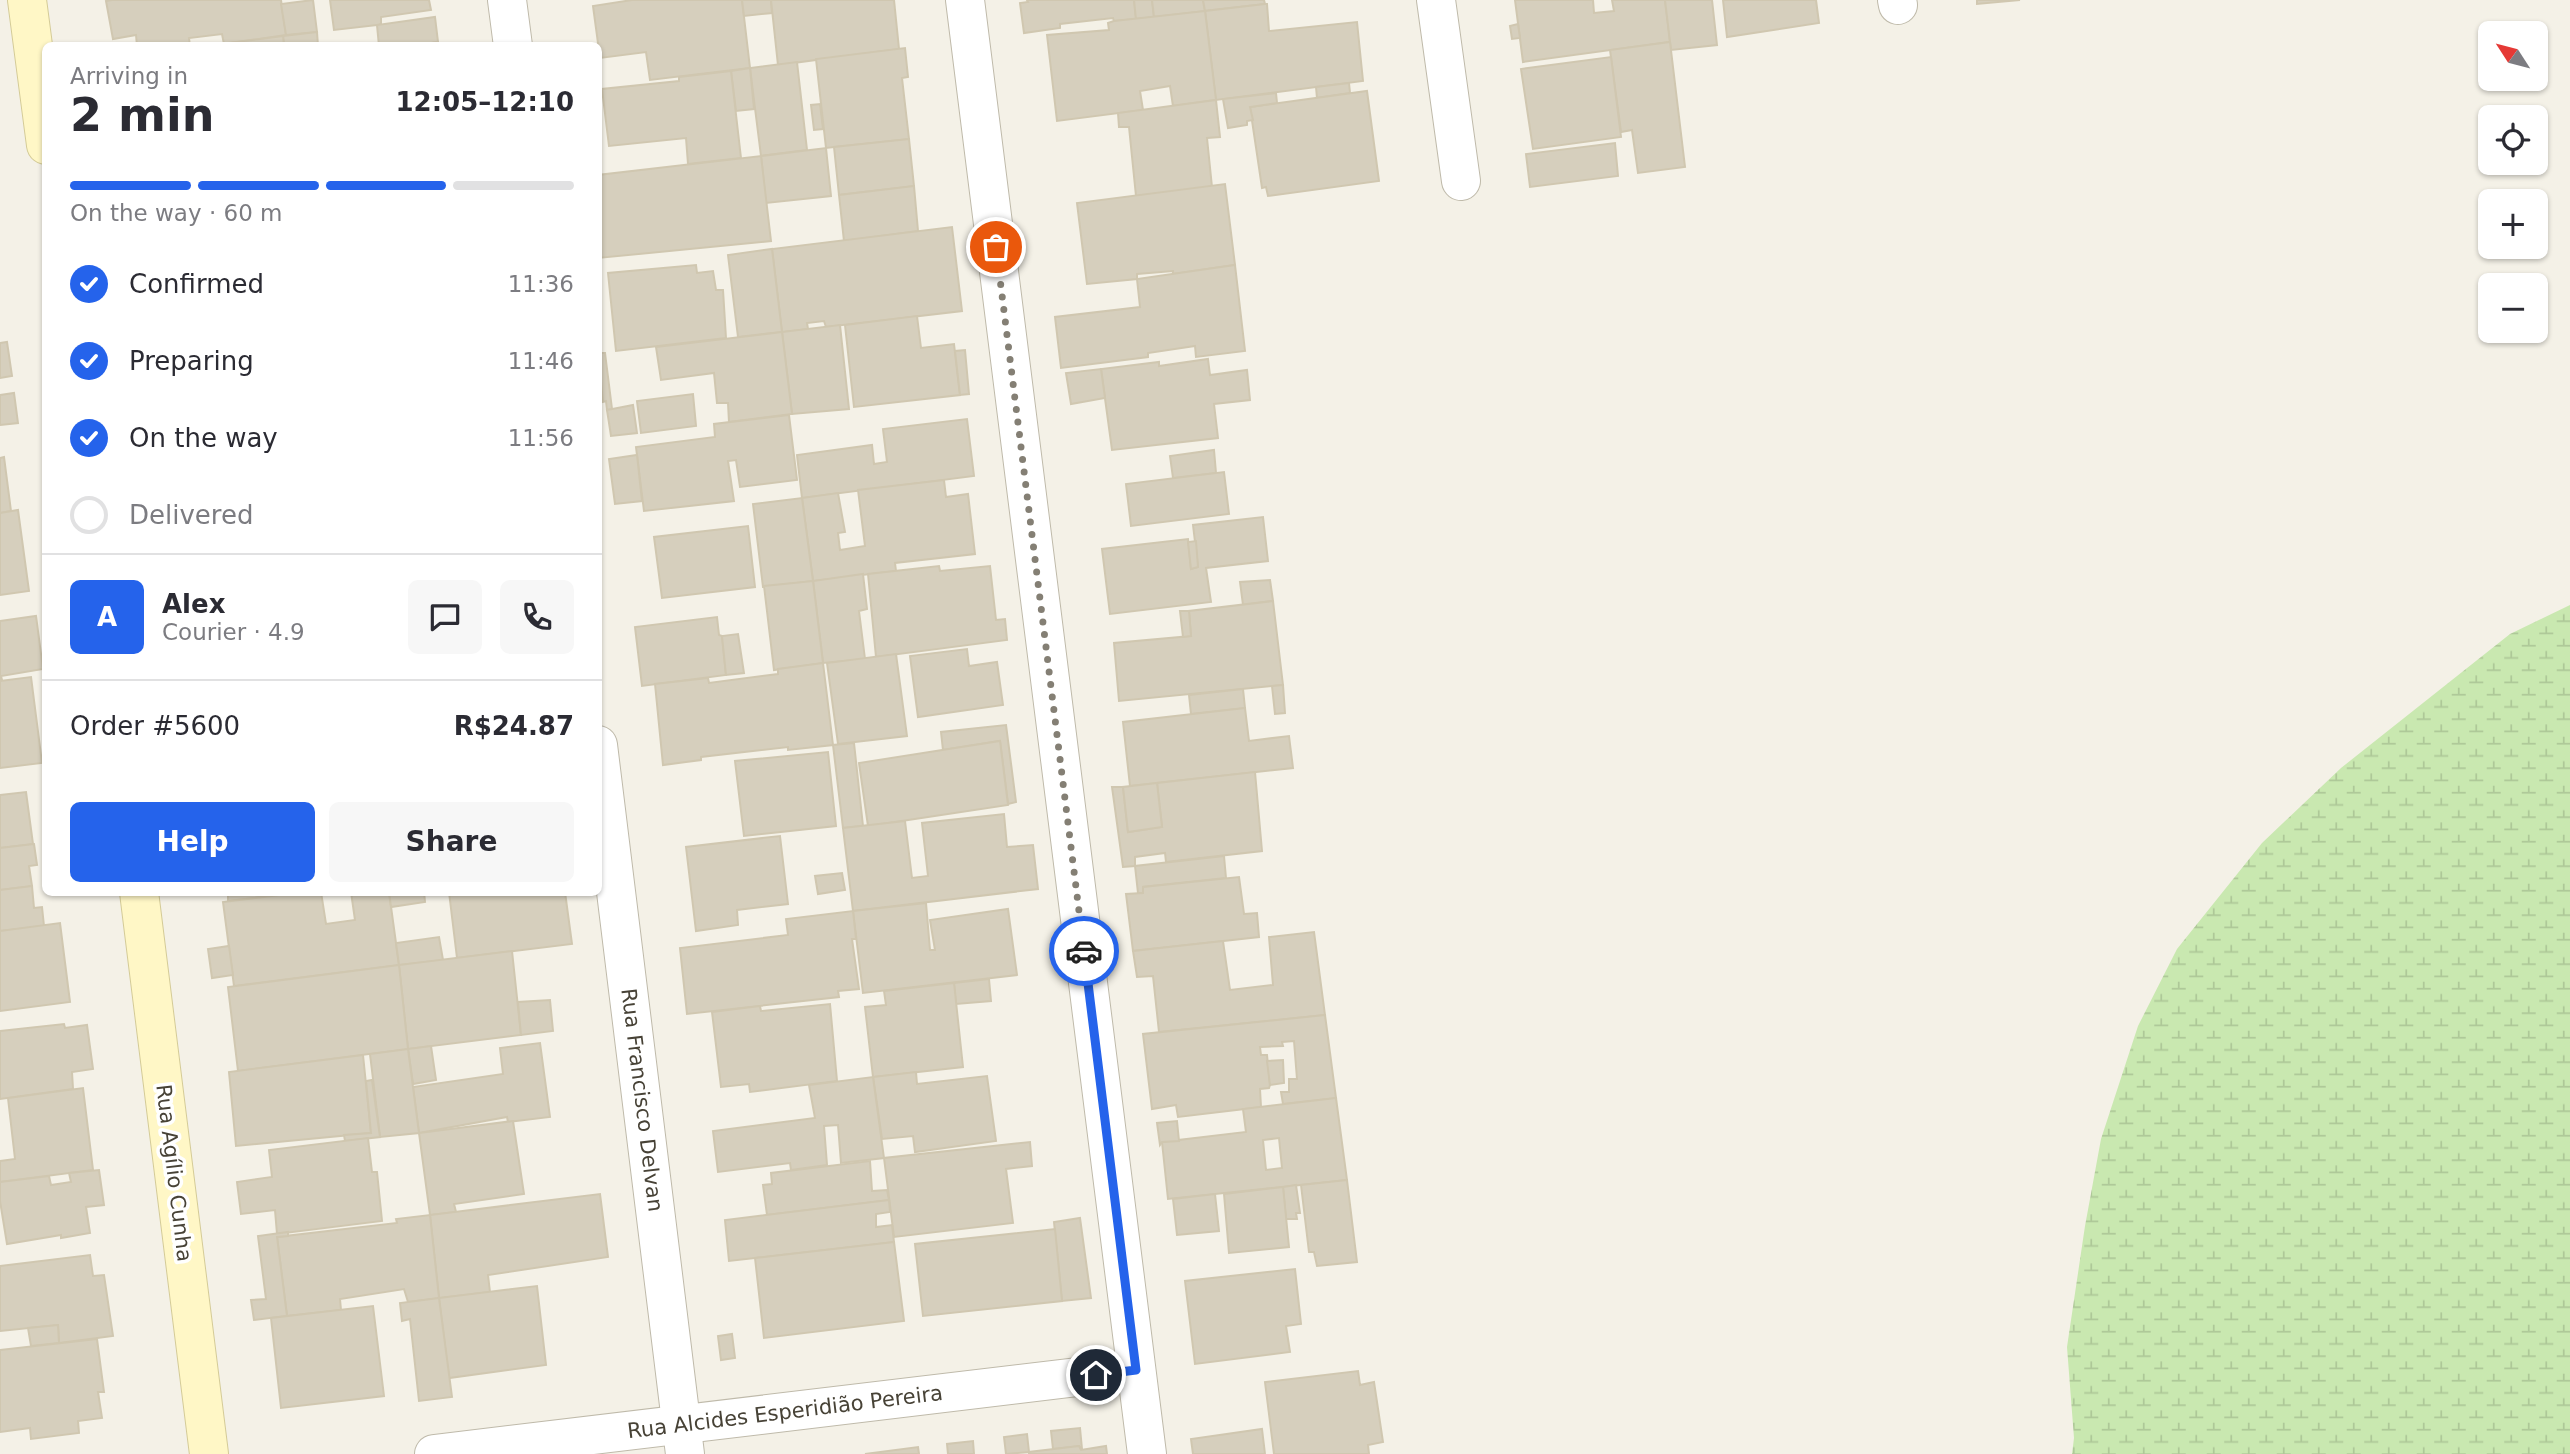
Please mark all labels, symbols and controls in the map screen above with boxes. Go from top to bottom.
north arrow [2478,21,2548,91]
map controls [2478,21,2548,343]
text: Arriving in [70,63,188,89]
text: 12:05–12:10 [395,87,574,117]
text: 2 min [70,88,214,142]
button: locate [2478,105,2548,175]
button: + [2478,189,2548,259]
text: On the way · 60 m [70,200,282,226]
pin [966,217,1026,277]
icon: bag [977,228,1015,266]
icon: check [70,265,108,303]
text: Confirmed [129,269,264,299]
text: 11:36 [508,271,574,297]
button: − [2478,273,2548,343]
icon: check [70,342,108,380]
text: Preparing [129,346,254,376]
text: 11:46 [508,348,574,374]
icon: check [70,419,108,457]
text: On the way [129,423,278,453]
text: 11:56 [508,425,574,451]
text: Delivered [129,500,253,530]
button: chat [408,580,482,654]
button: phone [500,580,574,654]
text: Alex [162,589,225,619]
text: A [97,602,117,632]
text: Courier · 4.9 [162,619,305,645]
text: Order #5600 [70,711,240,741]
text: R$24.87 [454,711,574,741]
button: Help [70,802,315,882]
button: Share [329,802,574,882]
courier [1049,916,1119,986]
icon: car [1065,932,1103,970]
street label: Rua Francisco Delvan [616,987,668,1213]
street label: Rua Agílio Cunha [151,1083,197,1263]
pin [1066,1345,1126,1405]
icon: home [1077,1356,1115,1394]
street label: Rua Alcides Esperidião Pereira [626,1381,944,1443]

